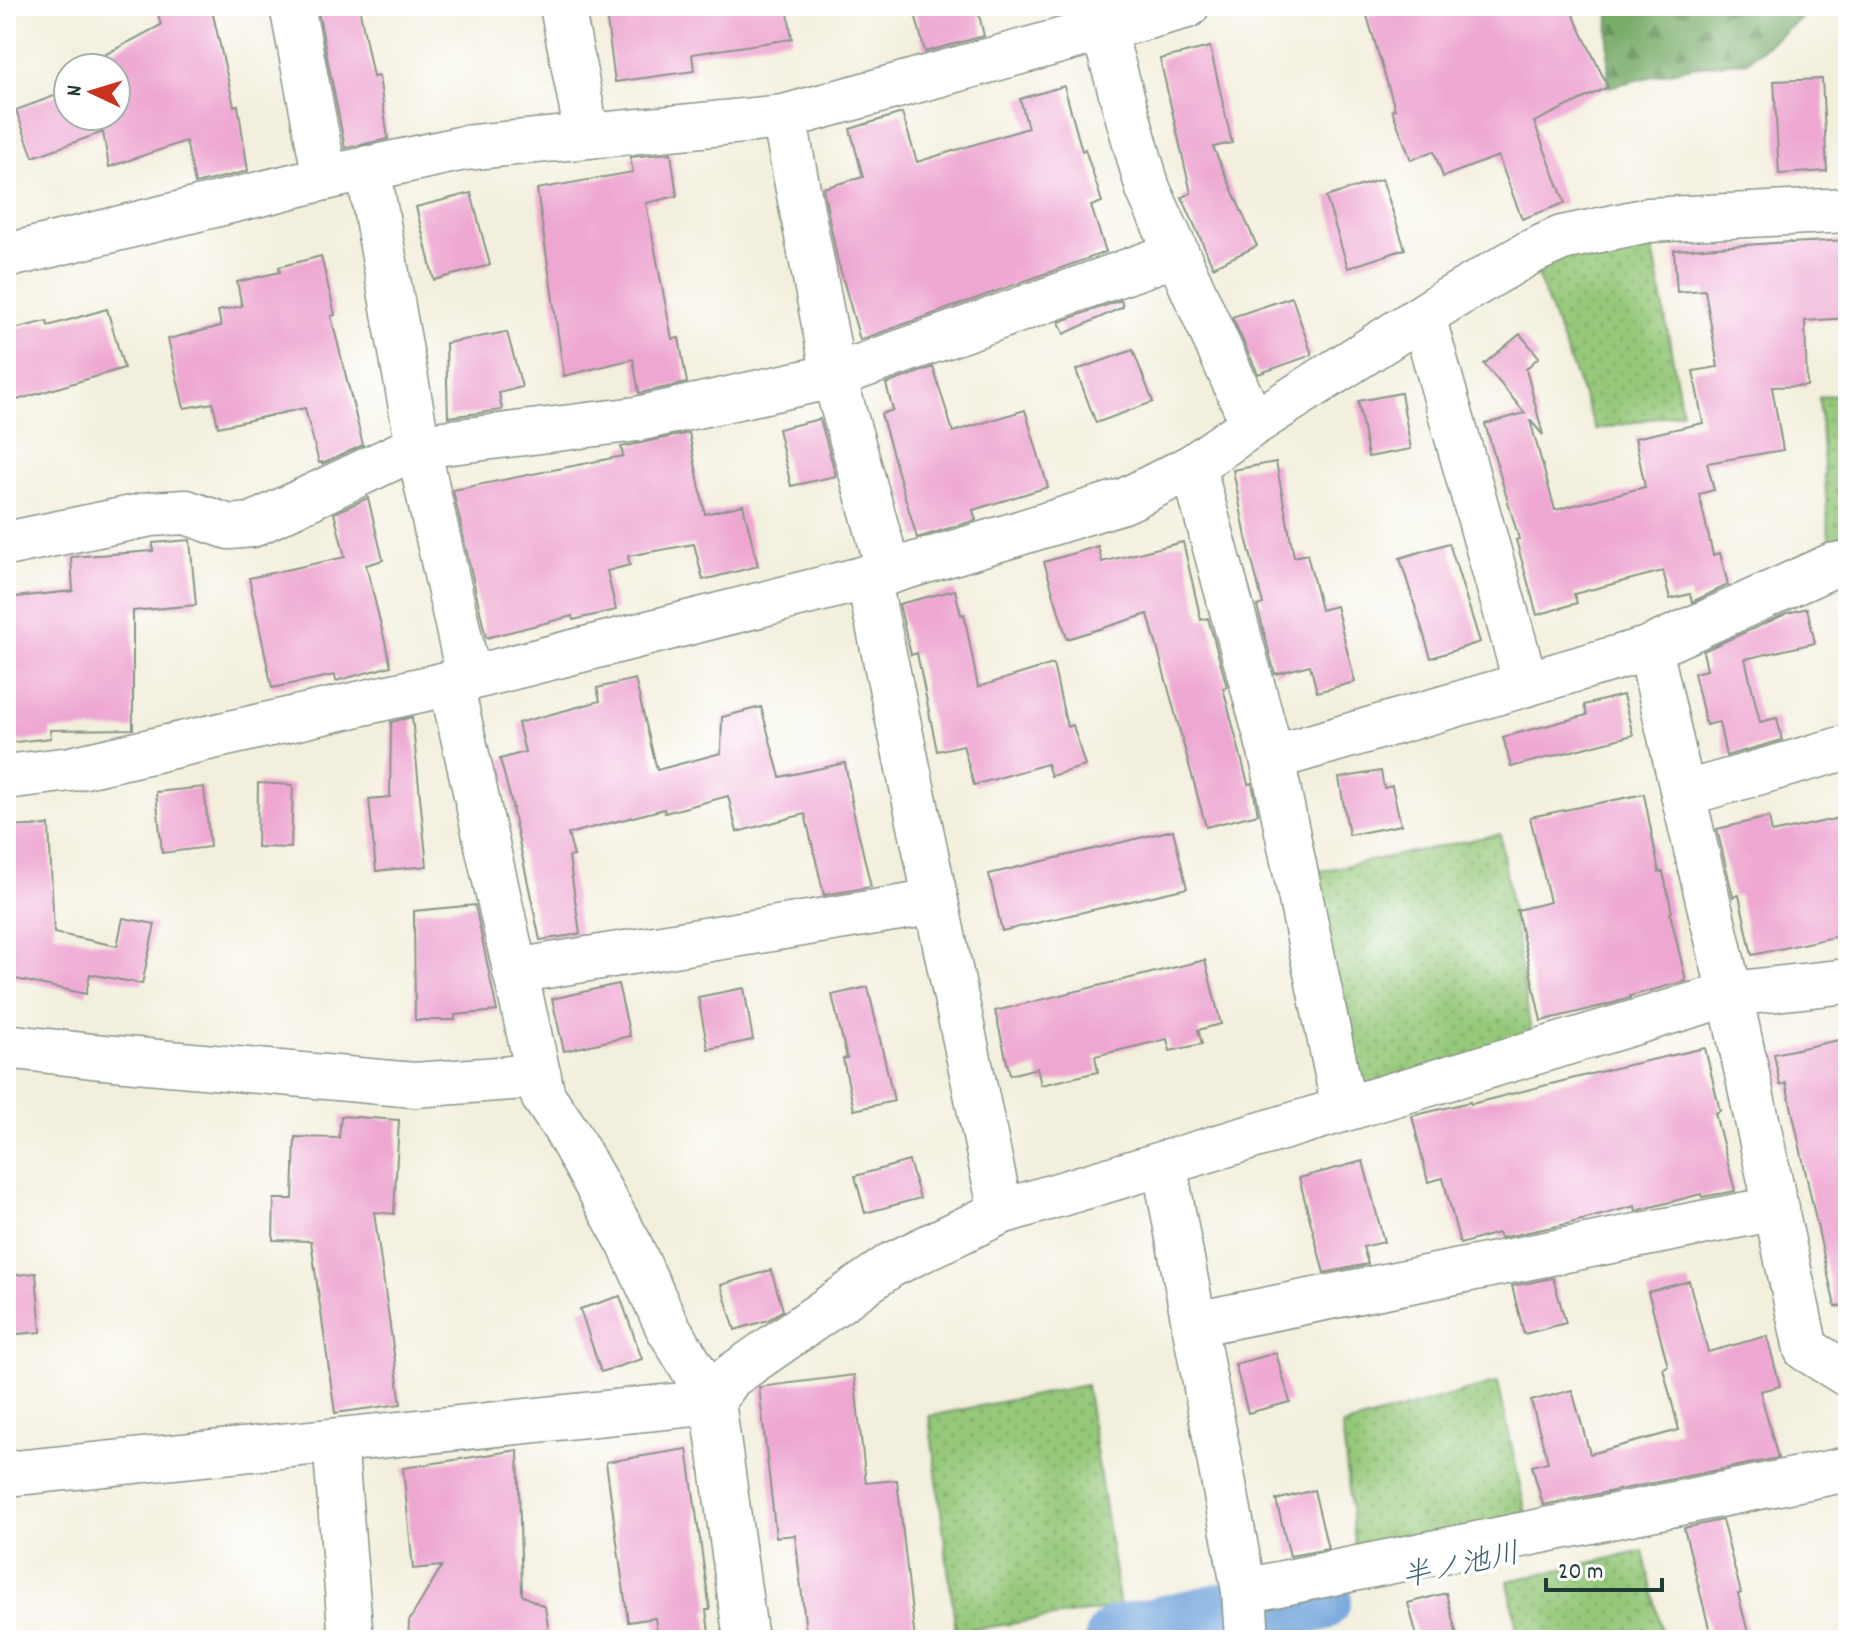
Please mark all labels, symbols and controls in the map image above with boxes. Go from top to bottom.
north arrow [52,52,132,132]
text: N [60,84,91,97]
water label: 半ノ池川 [1398,1534,1524,1602]
scale bar [1546,1542,1662,1592]
text: 20 m [1558,1556,1604,1590]

